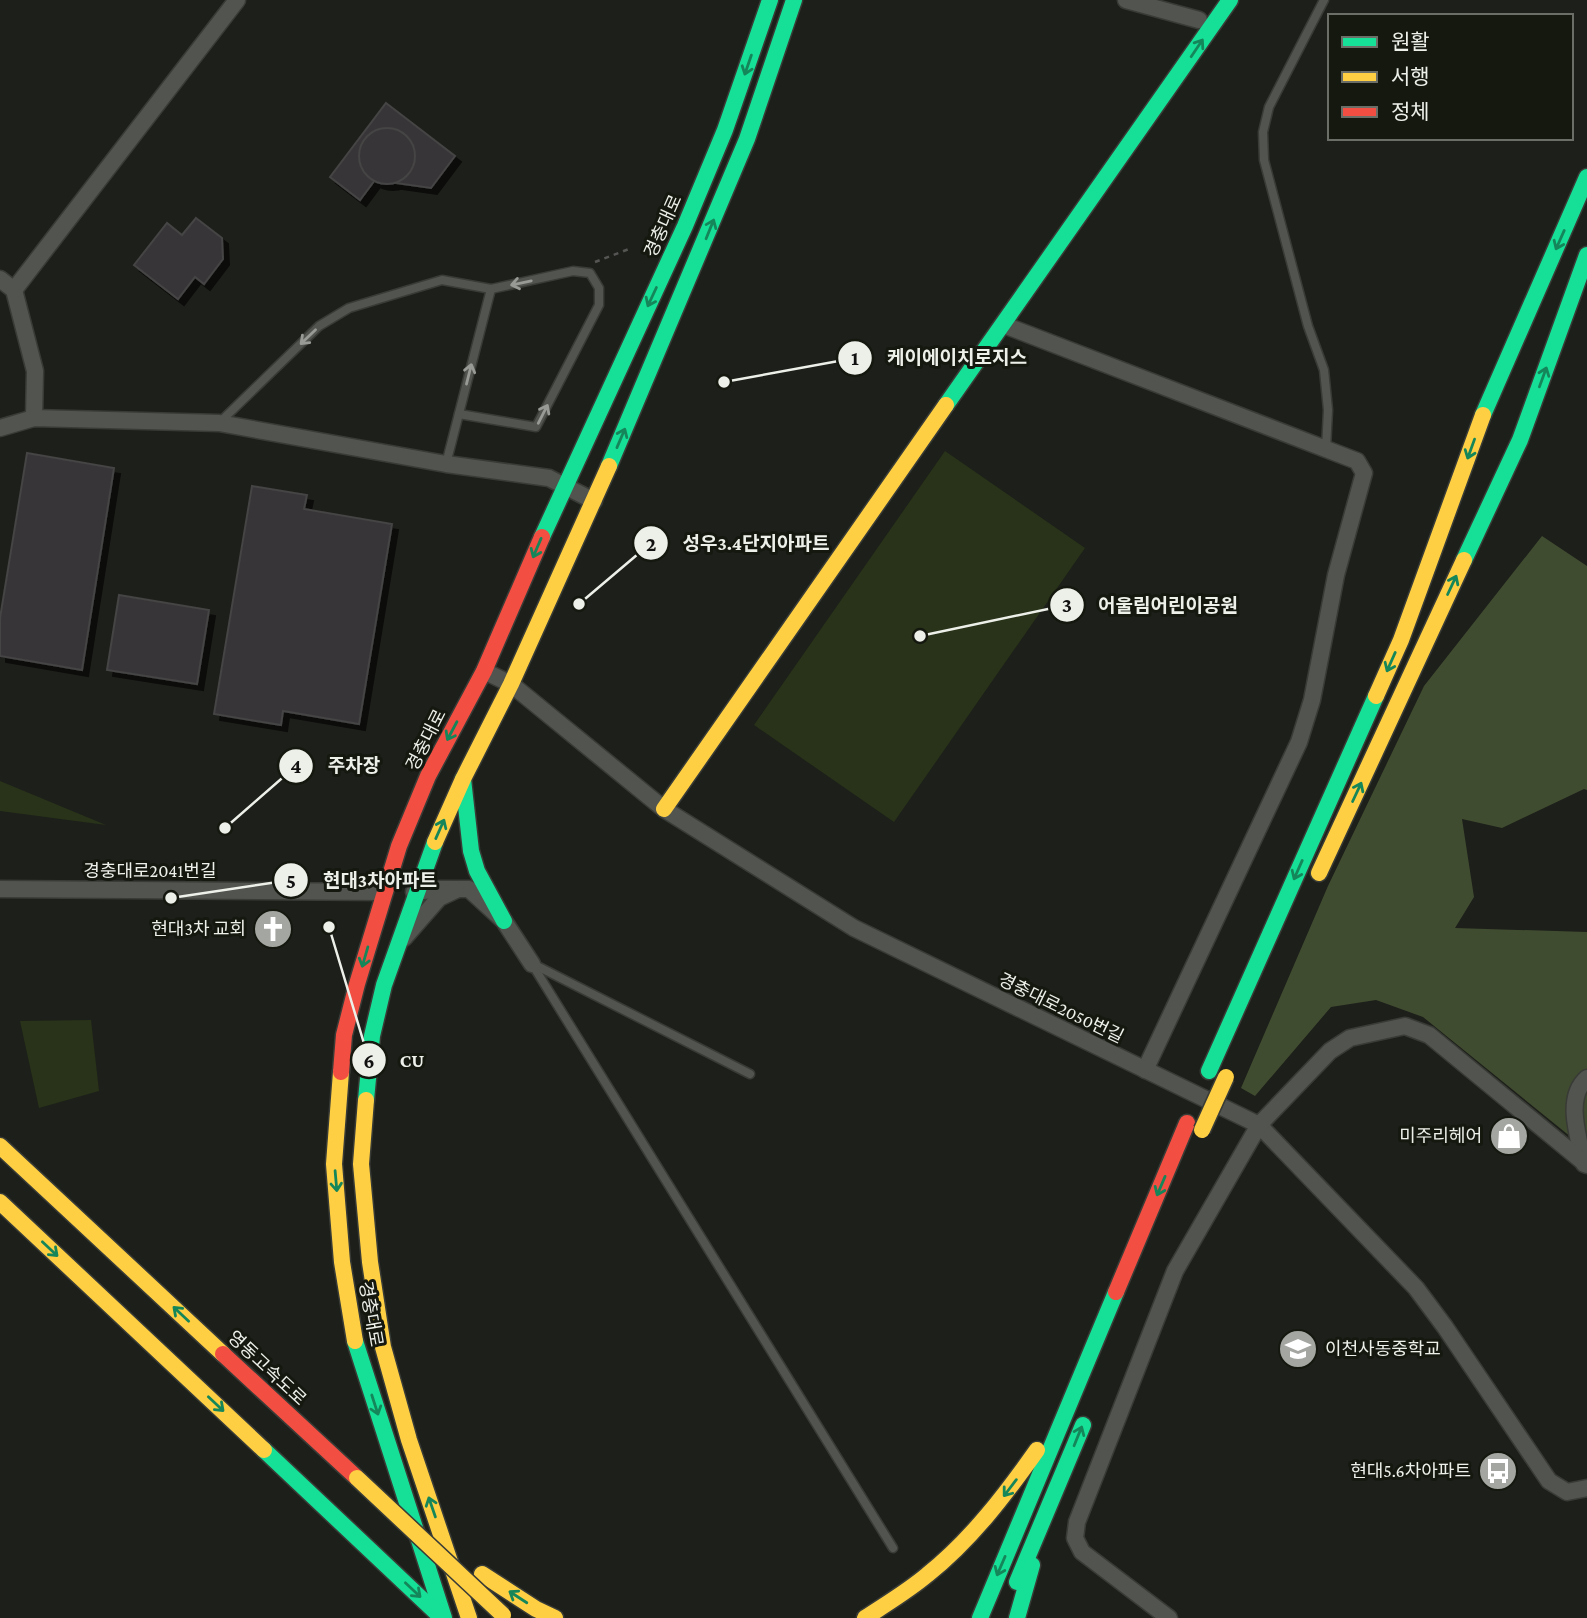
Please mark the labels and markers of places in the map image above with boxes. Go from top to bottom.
callout: 케이에이치로지스 [838,338,1041,378]
callout: 성우3.4단지아파트 [633,523,843,563]
callout: 어울림어린이공원 [1049,585,1252,625]
callout: 주차장 [279,746,394,786]
callout: 현대3차아파트 [273,860,451,900]
church icon: 현대3차 교회 [252,908,294,950]
place label: 현대3차 교회 [151,919,246,939]
callout: CU [351,1040,439,1080]
shop icon: 미주리헤어 [1488,1115,1530,1157]
place label: 미주리헤어 [1399,1126,1482,1146]
school or university icon: 이천사동중학교 [1277,1328,1319,1370]
place label: 이천사동중학교 [1325,1339,1441,1359]
bus stop icon: 현대5.6차아파트 [1477,1450,1519,1492]
place label: 현대5.6차아파트 [1350,1461,1471,1481]

